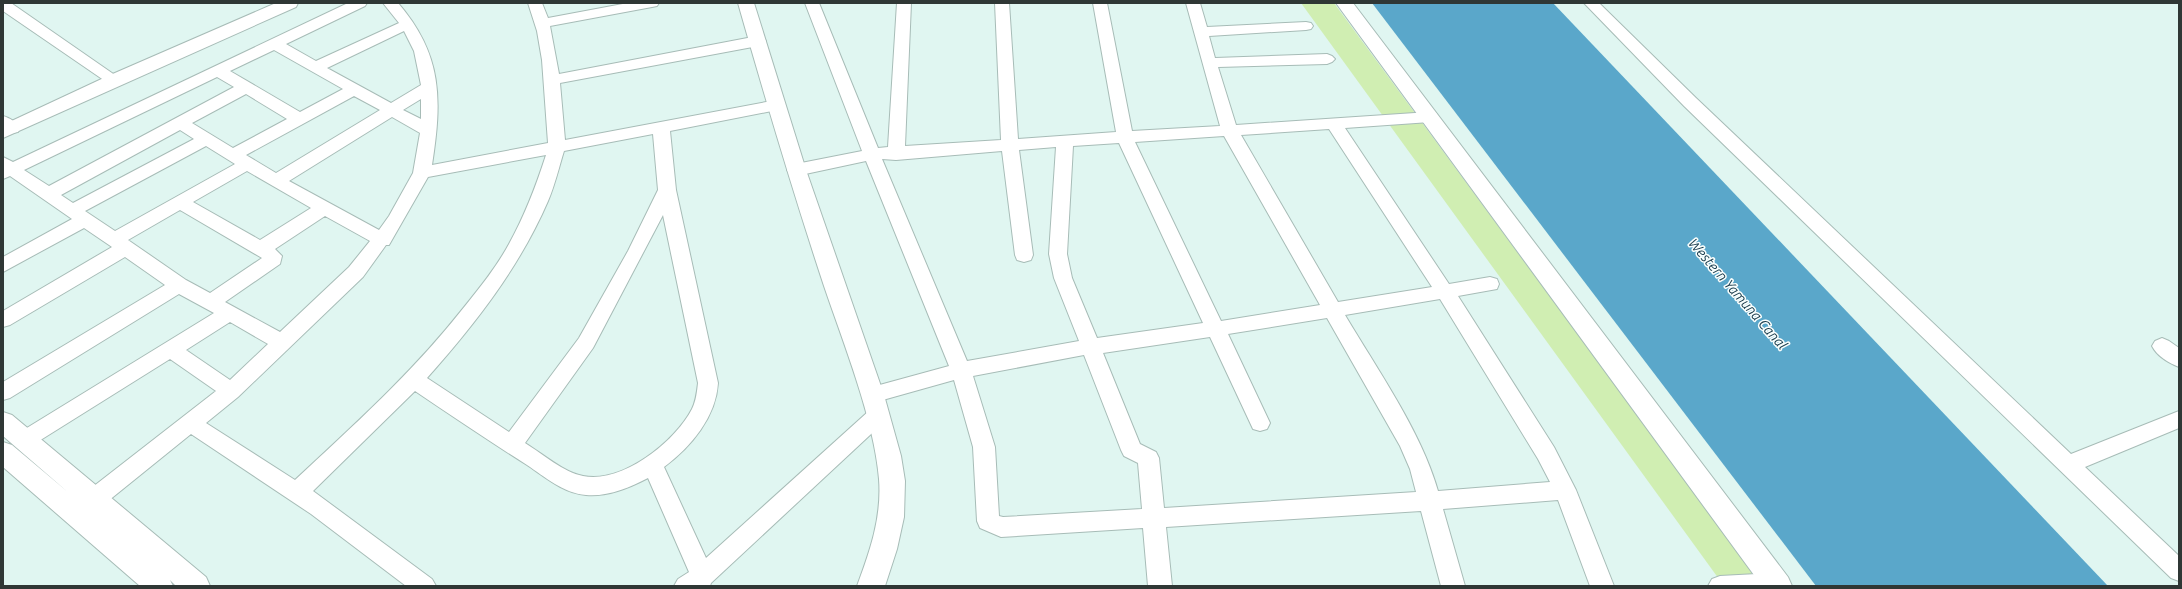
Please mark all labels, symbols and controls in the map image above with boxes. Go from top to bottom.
water label: Western Yamuna Canal [1685,235,1791,353]

